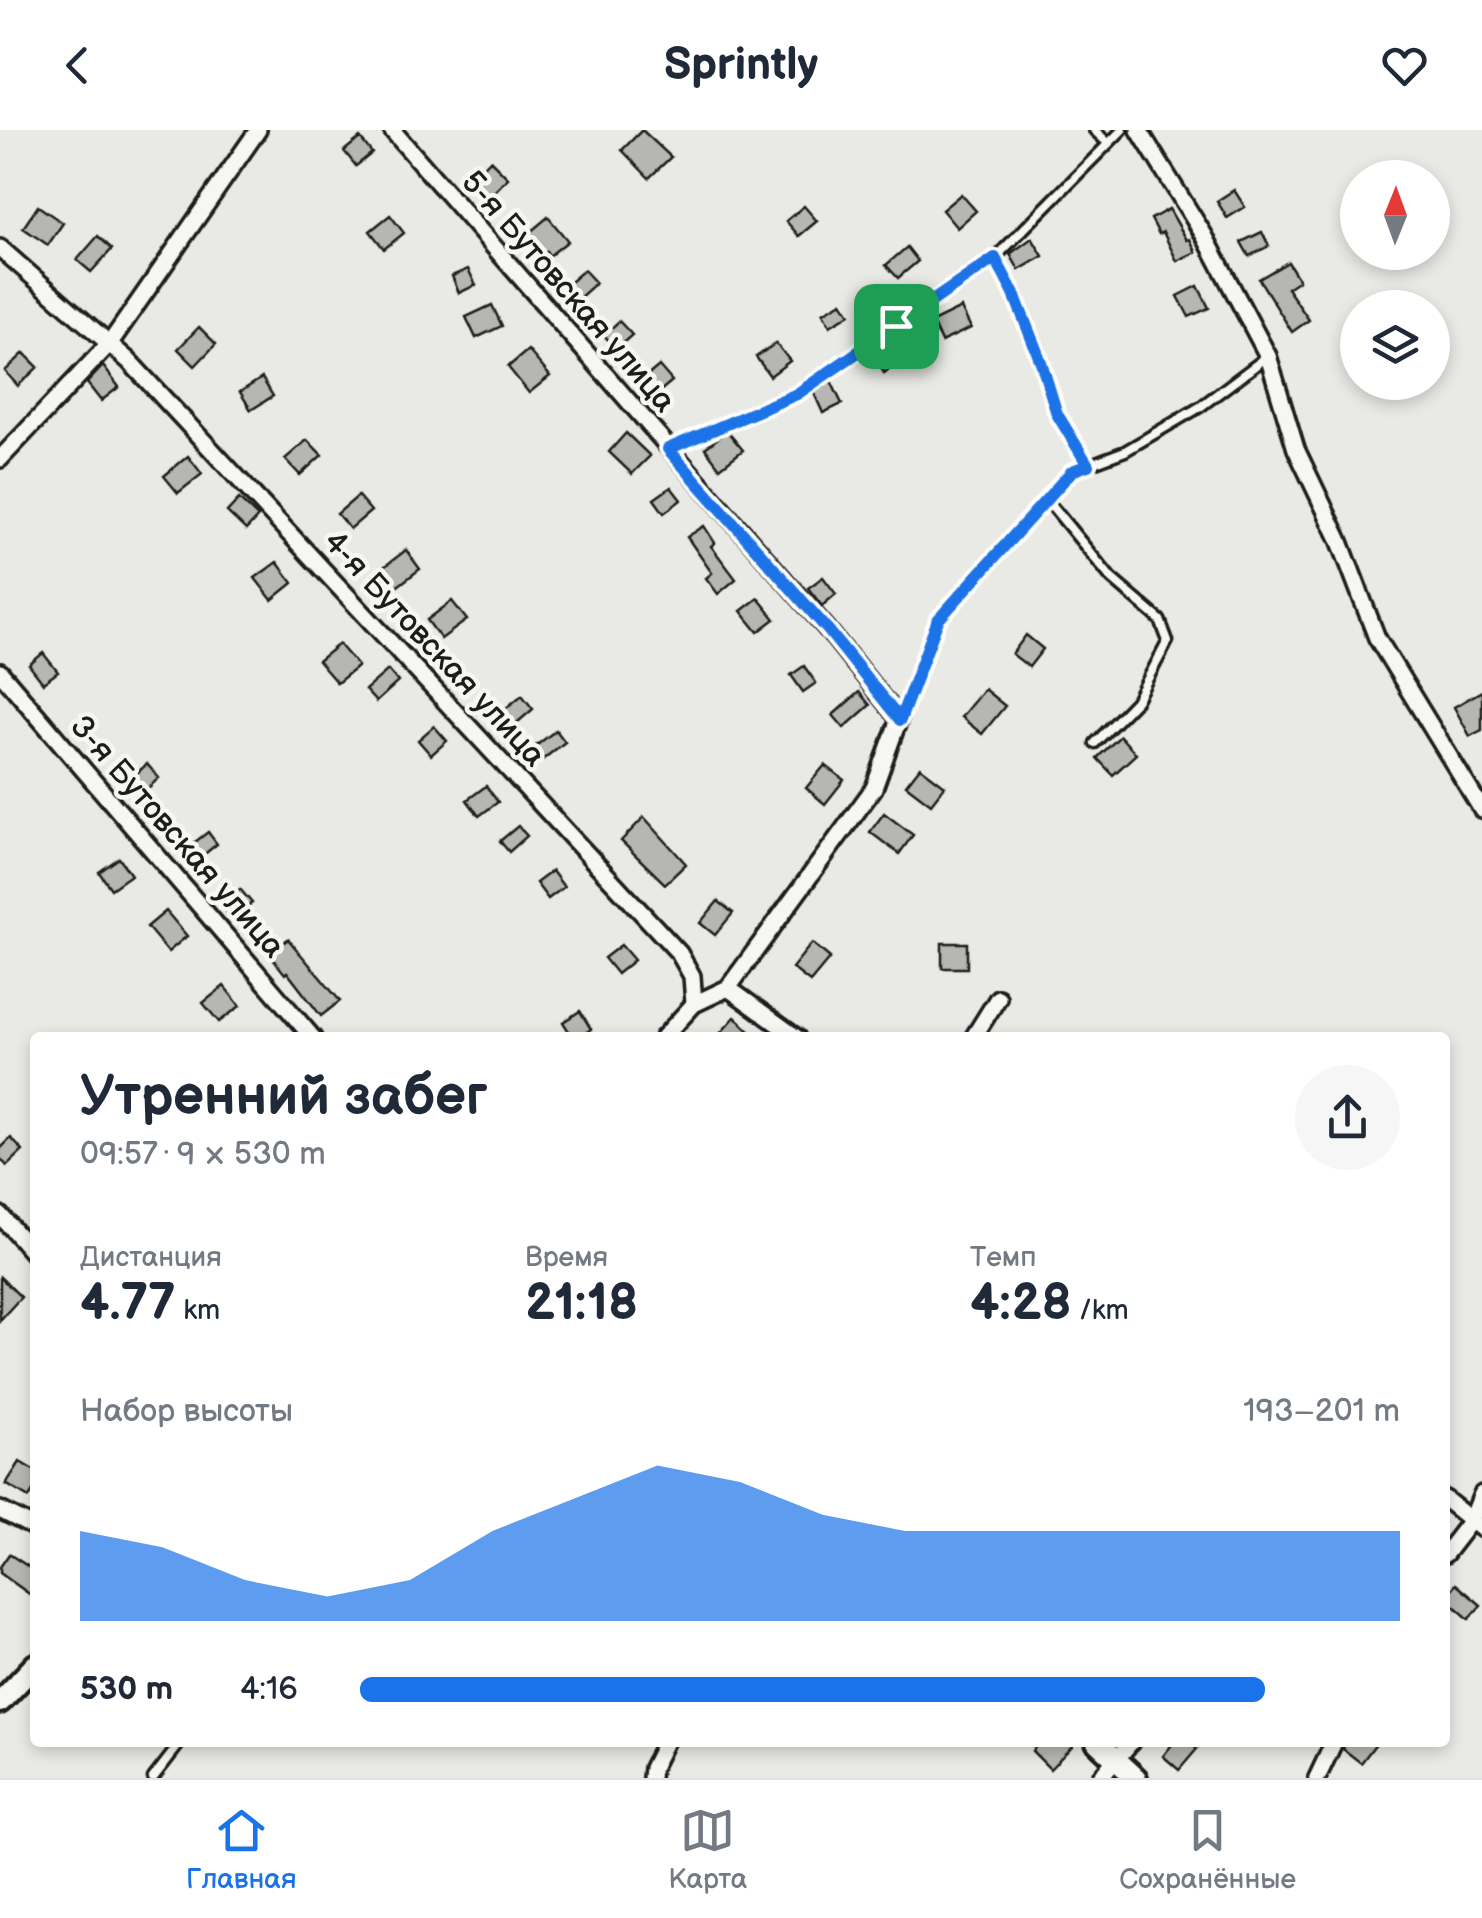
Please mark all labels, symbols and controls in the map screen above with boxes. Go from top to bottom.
icon: back [50,38,105,93]
text: Sprintly [664,38,818,93]
icon: heart [1377,38,1432,93]
north arrow [1340,160,1450,270]
map controls [1340,160,1450,400]
street label: 5-я Бутовская улица [453,163,684,421]
pin [854,284,939,369]
button: layers [1340,290,1450,400]
icon: arrive [869,299,924,354]
street label: 4-я Бутовская улица [315,523,553,775]
street label: 3-я Бутовская улица [61,708,293,966]
text: Утренний забег [80,1064,488,1131]
button: share [1295,1065,1400,1170]
text: 09:57 · 9 × 530 m [80,1135,326,1174]
text: Дистанция [80,1241,222,1274]
text: Время [525,1241,608,1274]
text: Темп [970,1241,1037,1274]
text: 4.77 [80,1274,176,1334]
text: 21:18 [525,1274,638,1334]
text: 4:28 [970,1274,1071,1334]
text: km [176,1294,220,1327]
text: /km [1071,1294,1129,1327]
text: Набор высоты [80,1392,293,1431]
text: 193–201 m [1243,1392,1400,1431]
text: 530 m [80,1670,173,1709]
text: 4:16 [240,1670,298,1709]
tab: Главная [186,1803,296,1896]
tab: Карта [668,1803,747,1896]
tab: Сохранённые [1119,1803,1296,1896]

